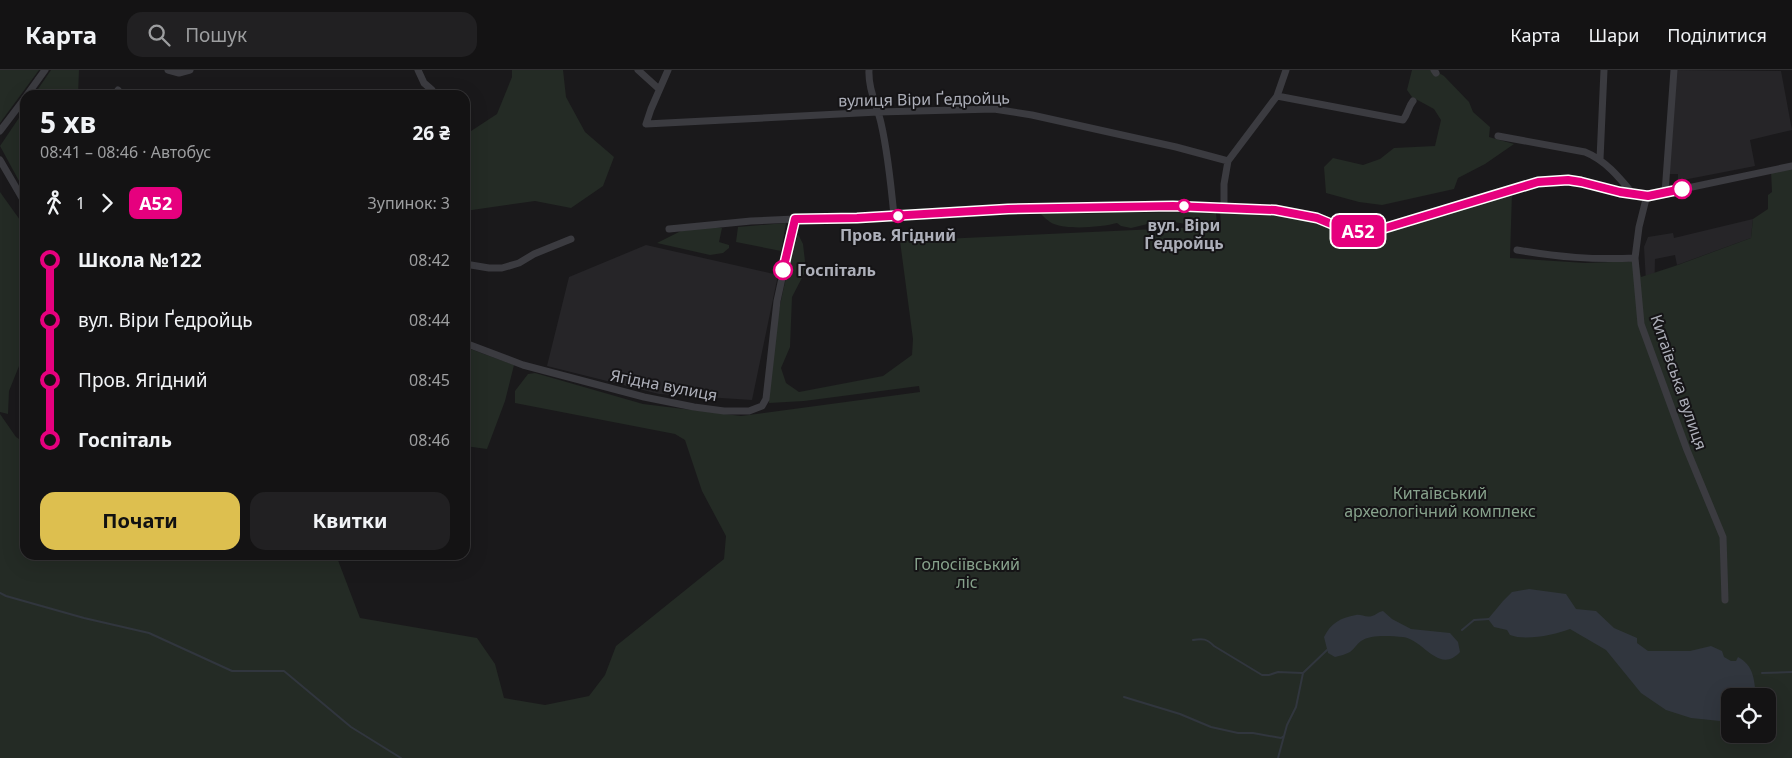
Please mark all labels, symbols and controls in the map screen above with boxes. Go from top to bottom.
search box [127,12,477,57]
text: Карта [25,18,97,51]
icon: search [145,21,173,49]
text: Пошук [185,22,247,48]
text: Карта [1510,23,1561,47]
text: Шари [1589,23,1639,47]
text: Поділитися [1667,23,1767,47]
street label: вулиця Віри Ґедройць [838,87,1010,111]
text: 5 хв [40,103,96,141]
text: 26 ₴ [412,120,450,146]
text: 08:41 – 08:46 · Автобус [40,141,211,163]
unlabelled marker [1672,179,1692,199]
icon: walk [40,189,68,217]
icon: forward [93,189,121,217]
text: А52 [139,191,172,215]
text: 1 [76,192,85,214]
text: Зупинок: 3 [368,192,450,214]
marker: вул. Віри Ґедройць [1177,199,1191,213]
marker: Пров. Ягідний [891,209,905,223]
place label: вул. Віри Ґедройць [1144,214,1224,254]
line badge: А52 [1329,215,1387,247]
text: А52 [1341,219,1375,243]
place label: Пров. Ягідний [840,224,956,246]
text: Школа №122 [78,247,202,273]
text: 08:42 [409,249,450,271]
place label: Госпіталь [797,259,876,281]
marker: Госпіталь [773,260,793,280]
text: вул. Віри Ґедройць [78,307,253,333]
text: 08:44 [409,309,450,331]
street label: Китаївська вулиця [1646,311,1712,453]
street label: Ягідна вулиця [609,364,719,406]
text: Пров. Ягідний [78,367,208,393]
text: 08:45 [409,369,450,391]
text: Госпіталь [78,427,172,453]
text: 08:46 [409,429,450,451]
park label: Китаївський археологічний комплекс [1344,482,1536,522]
button: Почати [40,492,240,550]
button: Квитки [250,492,450,550]
park label: Голосіївський ліс [914,553,1020,593]
map controls [1721,688,1776,743]
button: locate [1721,688,1776,743]

